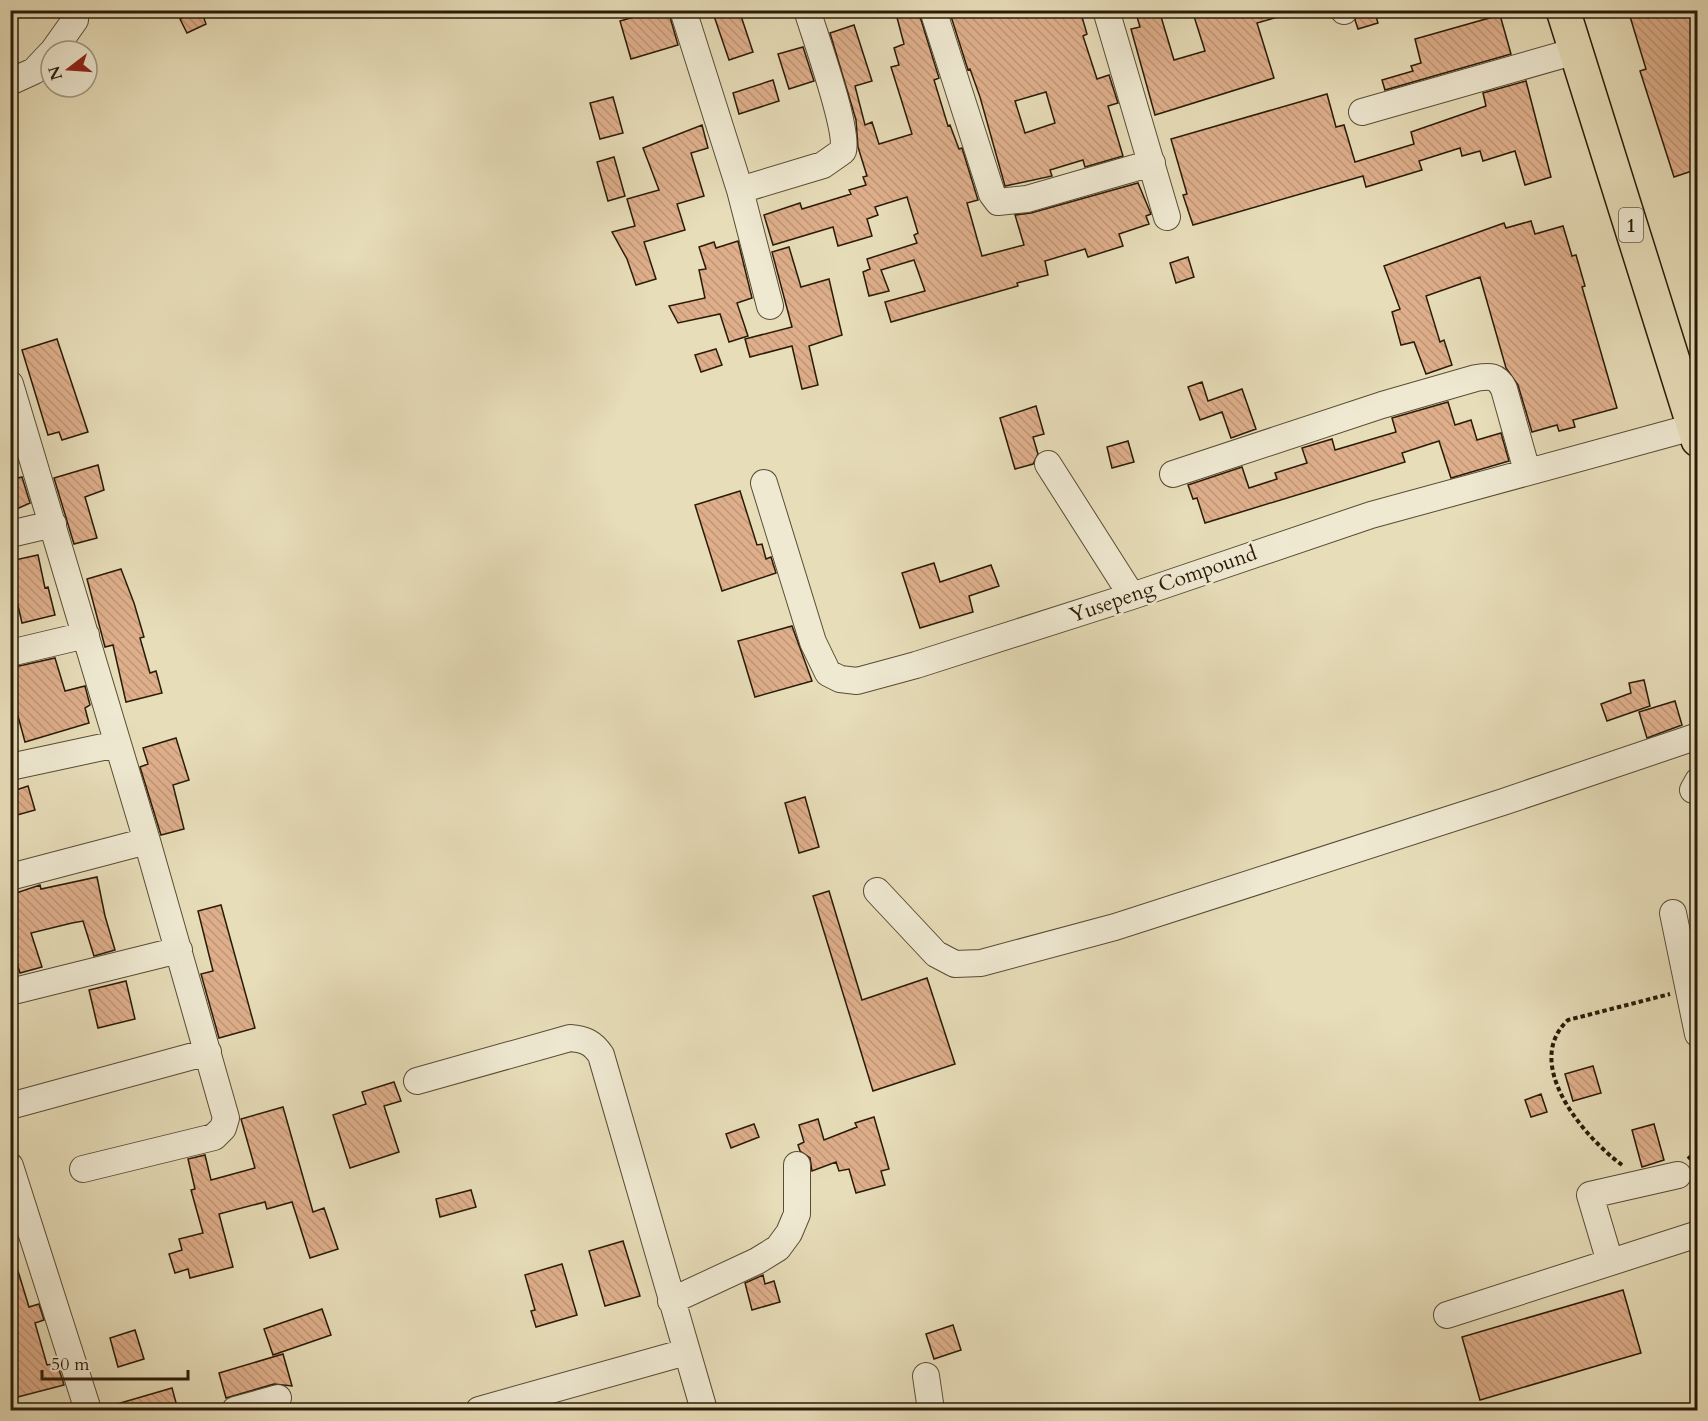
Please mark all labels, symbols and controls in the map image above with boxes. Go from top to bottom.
north arrow [39,39,99,99]
text: N [43,63,68,83]
road number: 1 [1619,208,1643,242]
street label: Yusepeng Compound [1066,539,1261,630]
scale bar [42,1343,188,1381]
text: 50 m [51,1352,90,1377]

